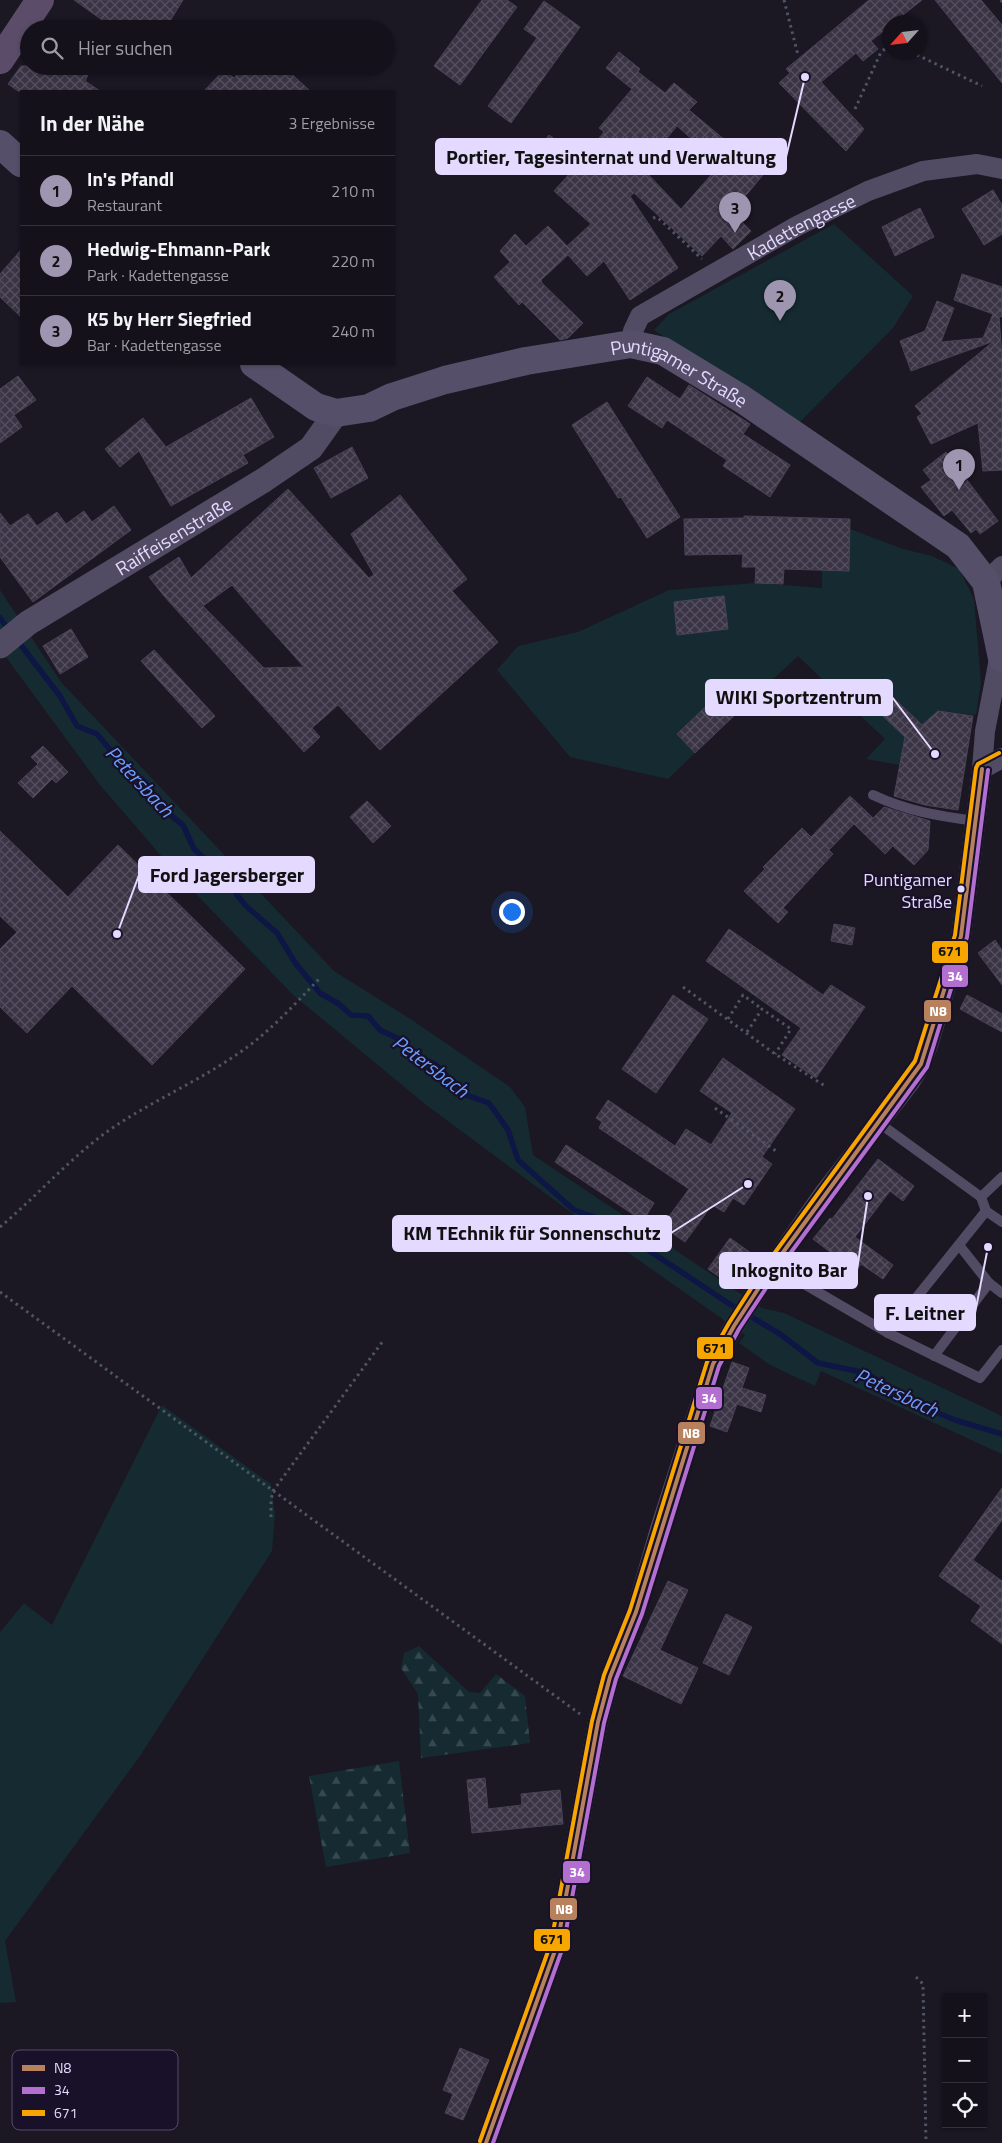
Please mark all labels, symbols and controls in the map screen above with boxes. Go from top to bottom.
north arrow [882,15,927,60]
search box [20,20,395,75]
text: Hier suchen [78,33,173,62]
icon: search [38,34,66,62]
text: In der Nähe [40,107,145,139]
text: 3 Ergebnisse [288,111,375,135]
callout: Portier, Tagesinternat und Verwaltung [436,139,786,174]
text: Portier, Tagesinternat und Verwaltung [446,141,776,172]
text: In's Pfandl [87,164,174,193]
text: 1 [52,179,60,203]
text: 210 m [331,179,375,203]
street label: Kadettengasse [741,185,860,267]
pin: 3 [719,192,751,233]
text: Restaurant [87,193,162,217]
text: Hedwig-Ehmann-Park [87,234,270,263]
text: 2 [52,249,60,273]
text: 220 m [331,249,375,273]
text: Park · Kadettengasse [87,263,229,287]
pin: 2 [764,280,796,321]
text: K5 by Herr Siegfried [87,304,252,333]
text: 3 [52,319,60,343]
text: 240 m [331,319,375,343]
street label: Puntigamer Straße [608,330,754,414]
text: Bar · Kadettengasse [87,333,222,357]
pin: 1 [943,449,975,490]
street label: Raiffeisenstraße [109,488,237,582]
callout: WIKI Sportzentrum [706,680,892,715]
text: WIKI Sportzentrum [716,681,882,712]
water label: Petersbach [98,738,182,825]
callout: Ford Jagersberger [139,857,314,892]
text: Ford Jagersberger [150,859,305,890]
place label: Puntigamer Straße [863,866,952,915]
marker: Puntigamer Straße [956,884,966,894]
your location [499,899,525,925]
line badge: 671 [931,940,969,964]
text: 671 [938,940,962,961]
line badge: 34 [941,964,969,988]
text: 34 [947,965,963,986]
line badge: N8 [923,999,952,1023]
text: N8 [929,1000,947,1021]
water label: Petersbach [386,1027,477,1106]
callout: KM TEchnik für Sonnenschutz [393,1216,671,1251]
text: KM TEchnik für Sonnenschutz [403,1217,661,1248]
callout: Inkognito Bar [720,1253,857,1288]
text: Inkognito Bar [731,1254,848,1285]
callout: F. Leitner [875,1295,975,1330]
text: F. Leitner [885,1297,966,1328]
line badge: 671 [696,1336,734,1360]
text: 671 [703,1337,727,1358]
water label: Petersbach [850,1359,945,1425]
line badge: 34 [695,1386,723,1410]
text: 34 [701,1387,717,1408]
line badge: N8 [677,1421,706,1445]
text: N8 [682,1422,700,1443]
line badge: 34 [562,1860,591,1884]
text: 34 [569,1861,585,1882]
line badge: N8 [549,1897,578,1921]
text: N8 [555,1898,573,1919]
line badge: 671 [533,1928,571,1952]
text: 671 [540,1928,564,1949]
map controls [942,1993,987,2128]
button: + [942,1993,987,2038]
button: − [942,2038,987,2083]
legend [12,2050,178,2130]
text: N8 [54,2057,71,2078]
text: 34 [54,2079,70,2100]
button: locate [942,2083,987,2128]
text: 671 [54,2102,78,2123]

